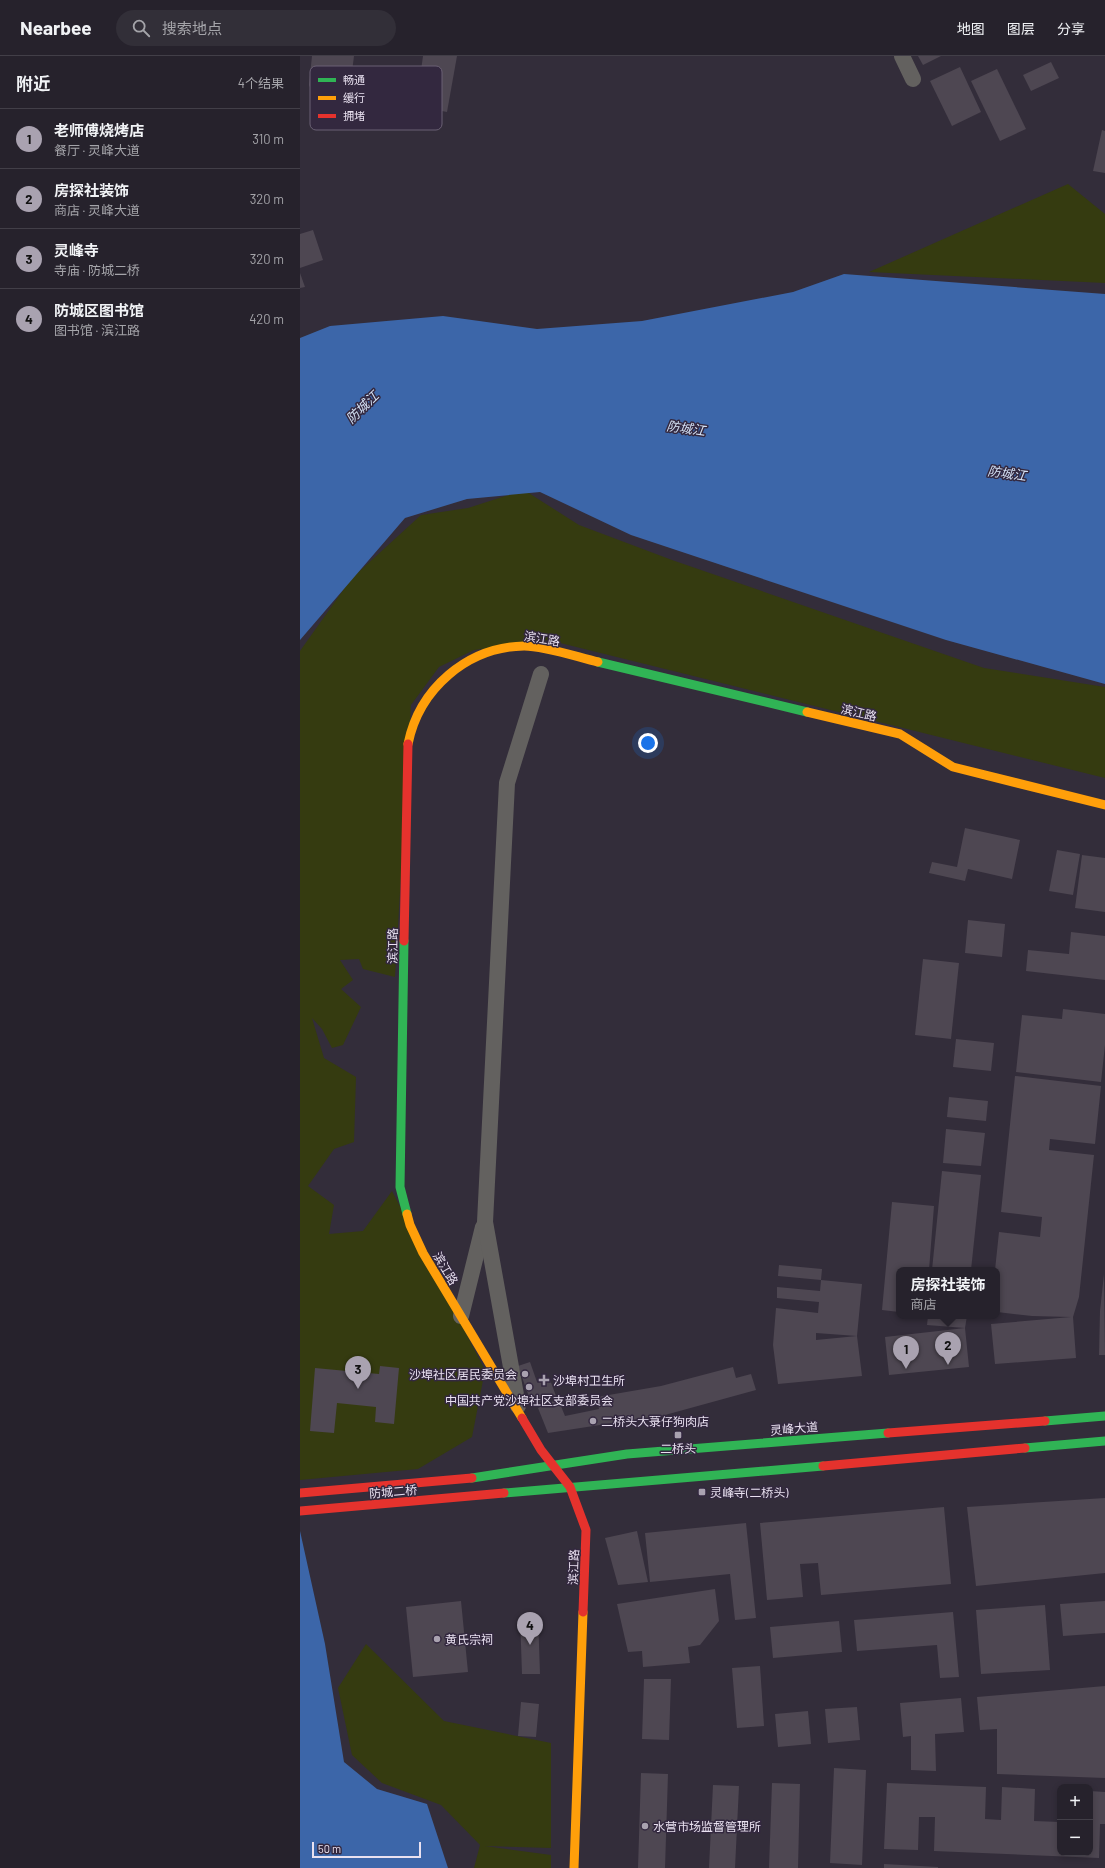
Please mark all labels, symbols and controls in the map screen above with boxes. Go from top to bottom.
search box [116,10,396,46]
text: Nearbee [20,16,92,39]
icon: search [130,17,152,39]
text: 搜索地点 [162,19,222,37]
text: 地图 [957,20,985,37]
text: 图层 [1007,20,1035,37]
text: 分享 [1057,20,1085,37]
legend [310,66,442,130]
text: 附近 [16,73,50,93]
text: 畅通 [343,73,365,86]
text: 4个结果 [238,75,284,91]
text: 缓行 [343,91,365,104]
text: 拥堵 [343,109,365,122]
text: 老师傅烧烤店 [54,121,144,139]
text: 1 [27,131,31,147]
text: 310 m [252,131,284,147]
text: 餐厅 · 灵峰大道 [54,142,140,158]
text: 房探社装饰 [54,181,129,199]
text: 2 [25,191,33,207]
text: 320 m [250,191,284,207]
text: 商店 · 灵峰大道 [54,202,140,218]
text: 灵峰寺 [54,241,99,259]
text: 3 [25,251,33,267]
text: 320 m [250,251,284,267]
text: 寺庙 · 防城二桥 [54,262,140,278]
text: 防城区图书馆 [54,301,144,319]
text: 4 [25,311,33,327]
text: 420 m [249,311,284,327]
text: 图书馆 · 滨江路 [54,322,140,338]
water label: 防城江 [342,386,383,426]
water label: 防城江 [666,417,708,439]
water label: 防城江 [987,462,1029,484]
street label: 滨江路 [523,628,561,648]
street label: 滨江路 [840,701,878,723]
your location [638,733,658,753]
street label: 滨江路 [385,928,399,964]
street label: 滨江路 [431,1249,461,1287]
popup [896,1267,1000,1319]
text: 房探社装饰 [910,1275,986,1293]
text: 商店 [910,1296,937,1312]
pin: 2 [935,1332,961,1365]
pin: 1 [893,1336,919,1369]
pin: 3 [345,1356,371,1389]
place label: 沙埠社区居民委员会 [409,1367,517,1381]
marker: 沙埠社区居民委员会 [520,1369,530,1379]
place label: 沙埠村卫生所 [553,1373,625,1387]
marker: 沙埠村卫生所 [538,1374,550,1386]
marker: 中国共产党沙埠社区支部委员会 [524,1382,534,1392]
place label: 中国共产党沙埠社区支部委员会 [445,1393,613,1407]
place label: 二桥头大菉仔狗肉店 [601,1414,709,1428]
marker: 二桥头大菉仔狗肉店 [588,1416,598,1426]
street label: 灵峰大道 [769,1419,819,1437]
marker: 二桥头 [673,1430,683,1440]
place label: 二桥头 [660,1441,696,1455]
street label: 防城二桥 [368,1482,418,1500]
place label: 灵峰寺(二桥头) [710,1485,789,1499]
marker: 灵峰寺(二桥头) [697,1487,707,1497]
street label: 滨江路 [565,1549,581,1585]
pin: 4 [517,1612,543,1645]
place label: 黄氏宗祠 [445,1632,493,1646]
marker: 黄氏宗祠 [432,1634,442,1644]
map controls [1057,1784,1093,1856]
button: + [1057,1784,1093,1820]
place label: 水营市场监督管理所 [653,1819,761,1833]
button: − [1057,1820,1093,1856]
marker: 水营市场监督管理所 [640,1821,650,1831]
scale bar [312,1840,421,1859]
text: 50 m [318,1842,341,1855]

